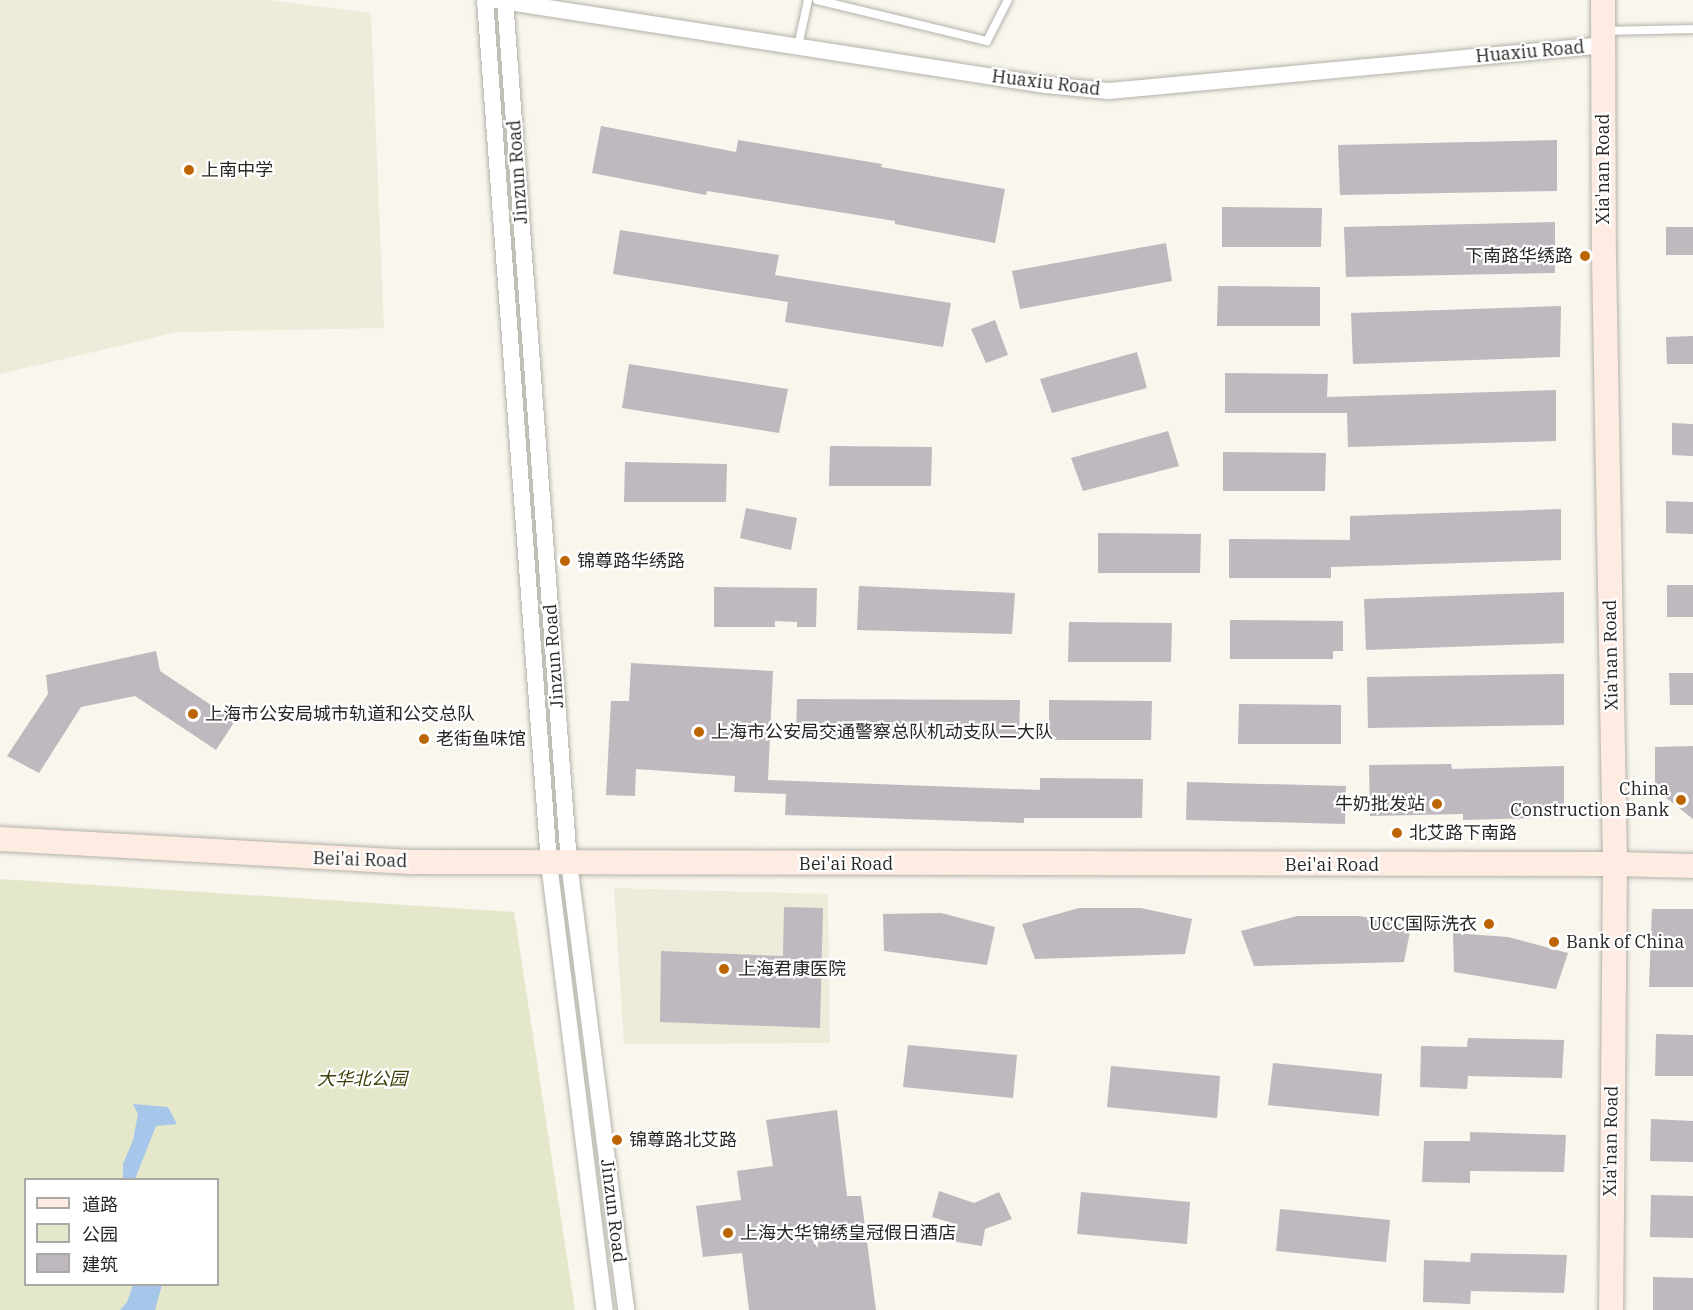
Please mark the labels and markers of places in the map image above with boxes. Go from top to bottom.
place label: 上南中学 [201,159,273,181]
marker: 上南中学 [182,163,196,177]
place label: 下南路华绣路 [1465,245,1573,267]
marker: 下南路华绣路 [1578,249,1592,263]
place label: 锦尊路华绣路 [577,550,685,572]
marker: 锦尊路华绣路 [558,554,572,568]
place label: 上海市公安局城市轨道和公交总队 [205,703,475,725]
marker: 上海市公安局城市轨道和公交总队 [186,707,200,721]
place label: 上海市公安局交通警察总队机动支队二大队 [711,721,1053,743]
marker: 上海市公安局交通警察总队机动支队二大队 [692,725,706,739]
place label: 老街鱼味馆 [436,728,526,750]
marker: 老街鱼味馆 [417,732,431,746]
place label: China Construction Bank [1510,779,1669,822]
place label: 牛奶批发站 [1335,793,1425,815]
marker: China Construction Bank [1674,793,1688,807]
marker: 牛奶批发站 [1430,797,1444,811]
place label: 北艾路下南路 [1409,822,1517,844]
marker: 北艾路下南路 [1390,826,1404,840]
place label: UCC国际洗衣 [1369,913,1477,935]
marker: UCC国际洗衣 [1482,917,1496,931]
place label: Bank of China [1566,931,1684,953]
marker: Bank of China [1547,935,1561,949]
place label: 上海君康医院 [738,958,846,980]
marker: 上海君康医院 [715,960,733,978]
place label: 锦尊路北艾路 [629,1129,737,1151]
marker: 锦尊路北艾路 [610,1133,624,1147]
place label: 上海大华锦绣皇冠假日酒店 [740,1222,956,1244]
marker: 上海大华锦绣皇冠假日酒店 [721,1226,735,1240]

